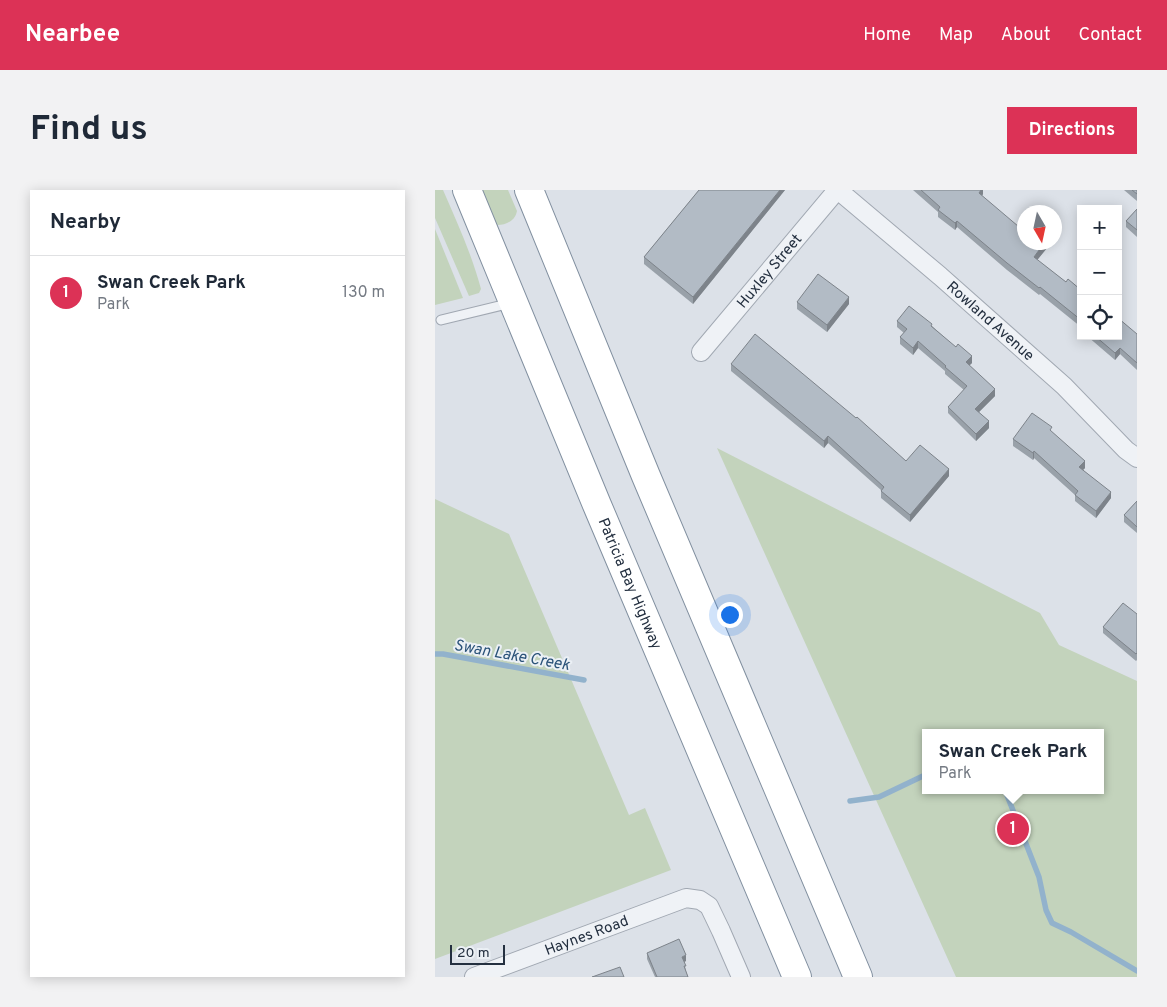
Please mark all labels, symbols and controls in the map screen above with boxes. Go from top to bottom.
text: Nearbee [25,20,120,50]
text: Home [863,24,911,47]
text: Map [939,24,973,47]
text: About [1001,24,1050,47]
text: Contact [1078,24,1142,47]
button: Directions [1007,107,1137,154]
text: Find us [30,108,148,152]
north arrow [1017,205,1062,250]
map controls [1077,205,1122,340]
button: + [1077,205,1122,250]
text: Nearby [50,209,121,236]
street label: Huxley Street [734,231,807,313]
button: − [1077,250,1122,295]
text: Swan Creek Park [97,271,246,295]
street label: Rowland Avenue [942,278,1037,366]
text: 1 [63,283,69,303]
text: 130 m [342,283,385,303]
text: Park [97,295,130,315]
button: locate [1077,295,1122,340]
street label: Patricia Bay Highway [593,515,665,653]
your location [717,602,743,628]
water label: Swan Lake Creek [452,636,572,676]
popup [922,729,1104,794]
text: Swan Creek Park [939,740,1087,764]
text: Park [939,764,972,784]
pin: 1 [997,810,1029,848]
street label: Haynes Road [542,912,632,961]
scale bar [450,942,505,965]
text: 20 m [457,945,490,962]

